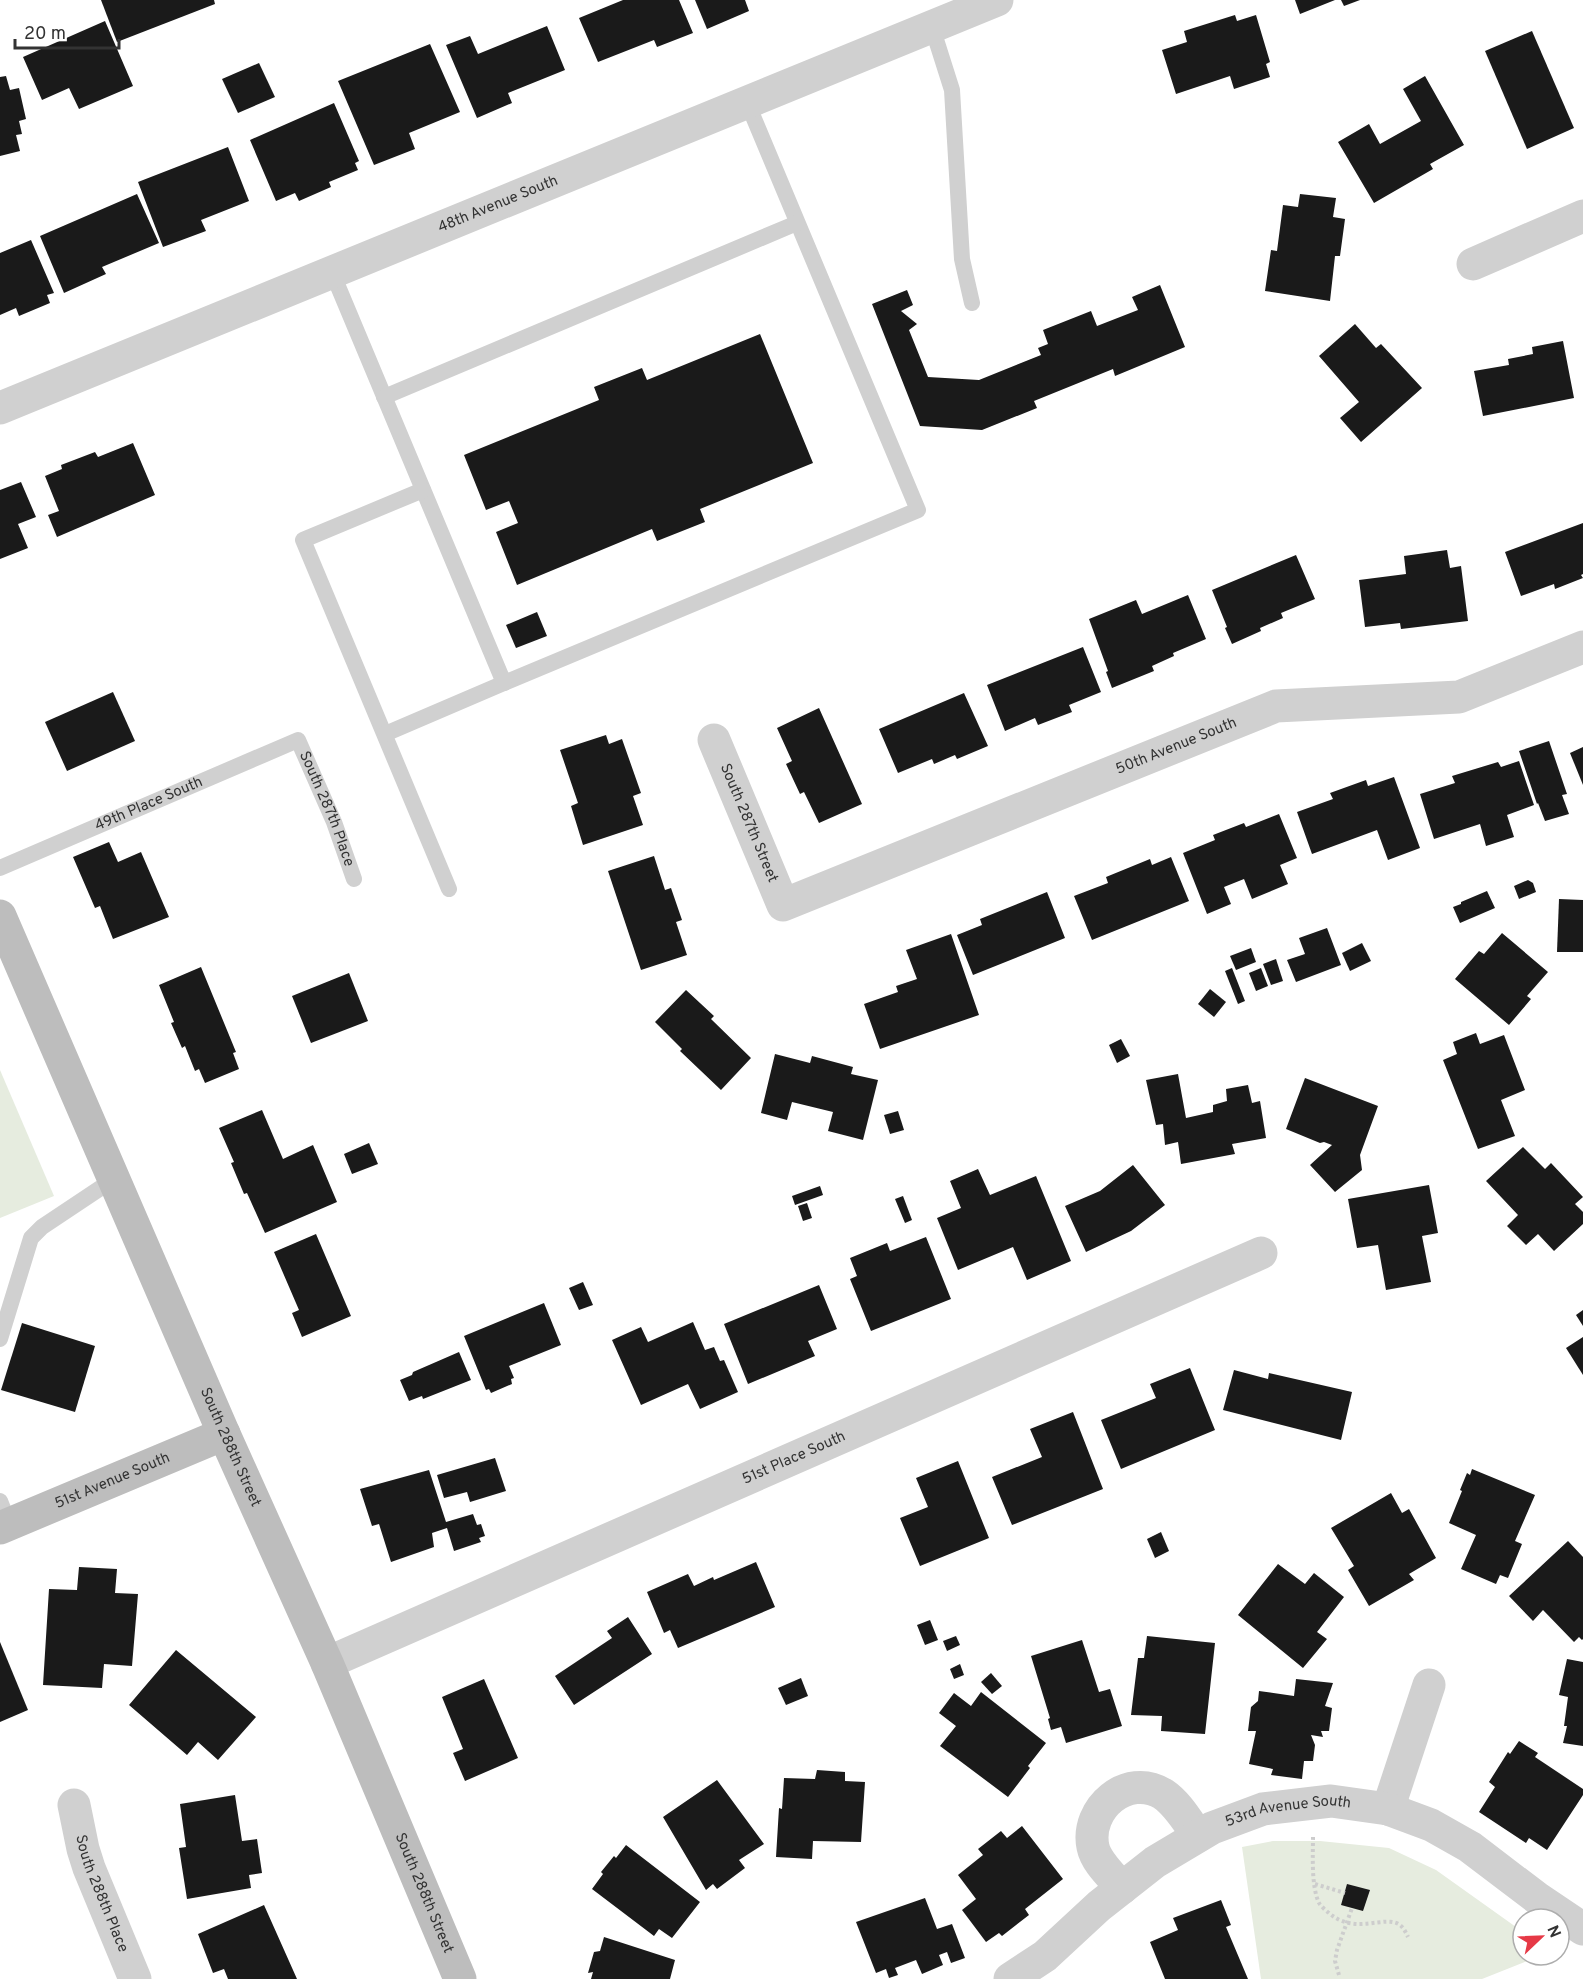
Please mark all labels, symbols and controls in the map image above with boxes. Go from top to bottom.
scale bar [15,12,118,50]
text: 20 m [24,23,66,46]
street label: 48th Avenue South [435,171,561,237]
street label: 50th Avenue South [1113,713,1240,779]
street label: South 287th Place [295,748,358,869]
street label: South 287th Street [715,761,782,885]
street label: 49th Place South [92,773,206,836]
street label: South 288th Street [196,1385,265,1510]
street label: 51st Place South [739,1427,849,1489]
street label: 51st Avenue South [52,1448,173,1513]
street label: 53rd Avenue South [1223,1791,1352,1832]
street label: South 288th Street [390,1830,458,1956]
street label: South 288th Place [71,1833,132,1955]
north arrow [1511,1907,1571,1967]
text: N [1542,1923,1564,1941]

